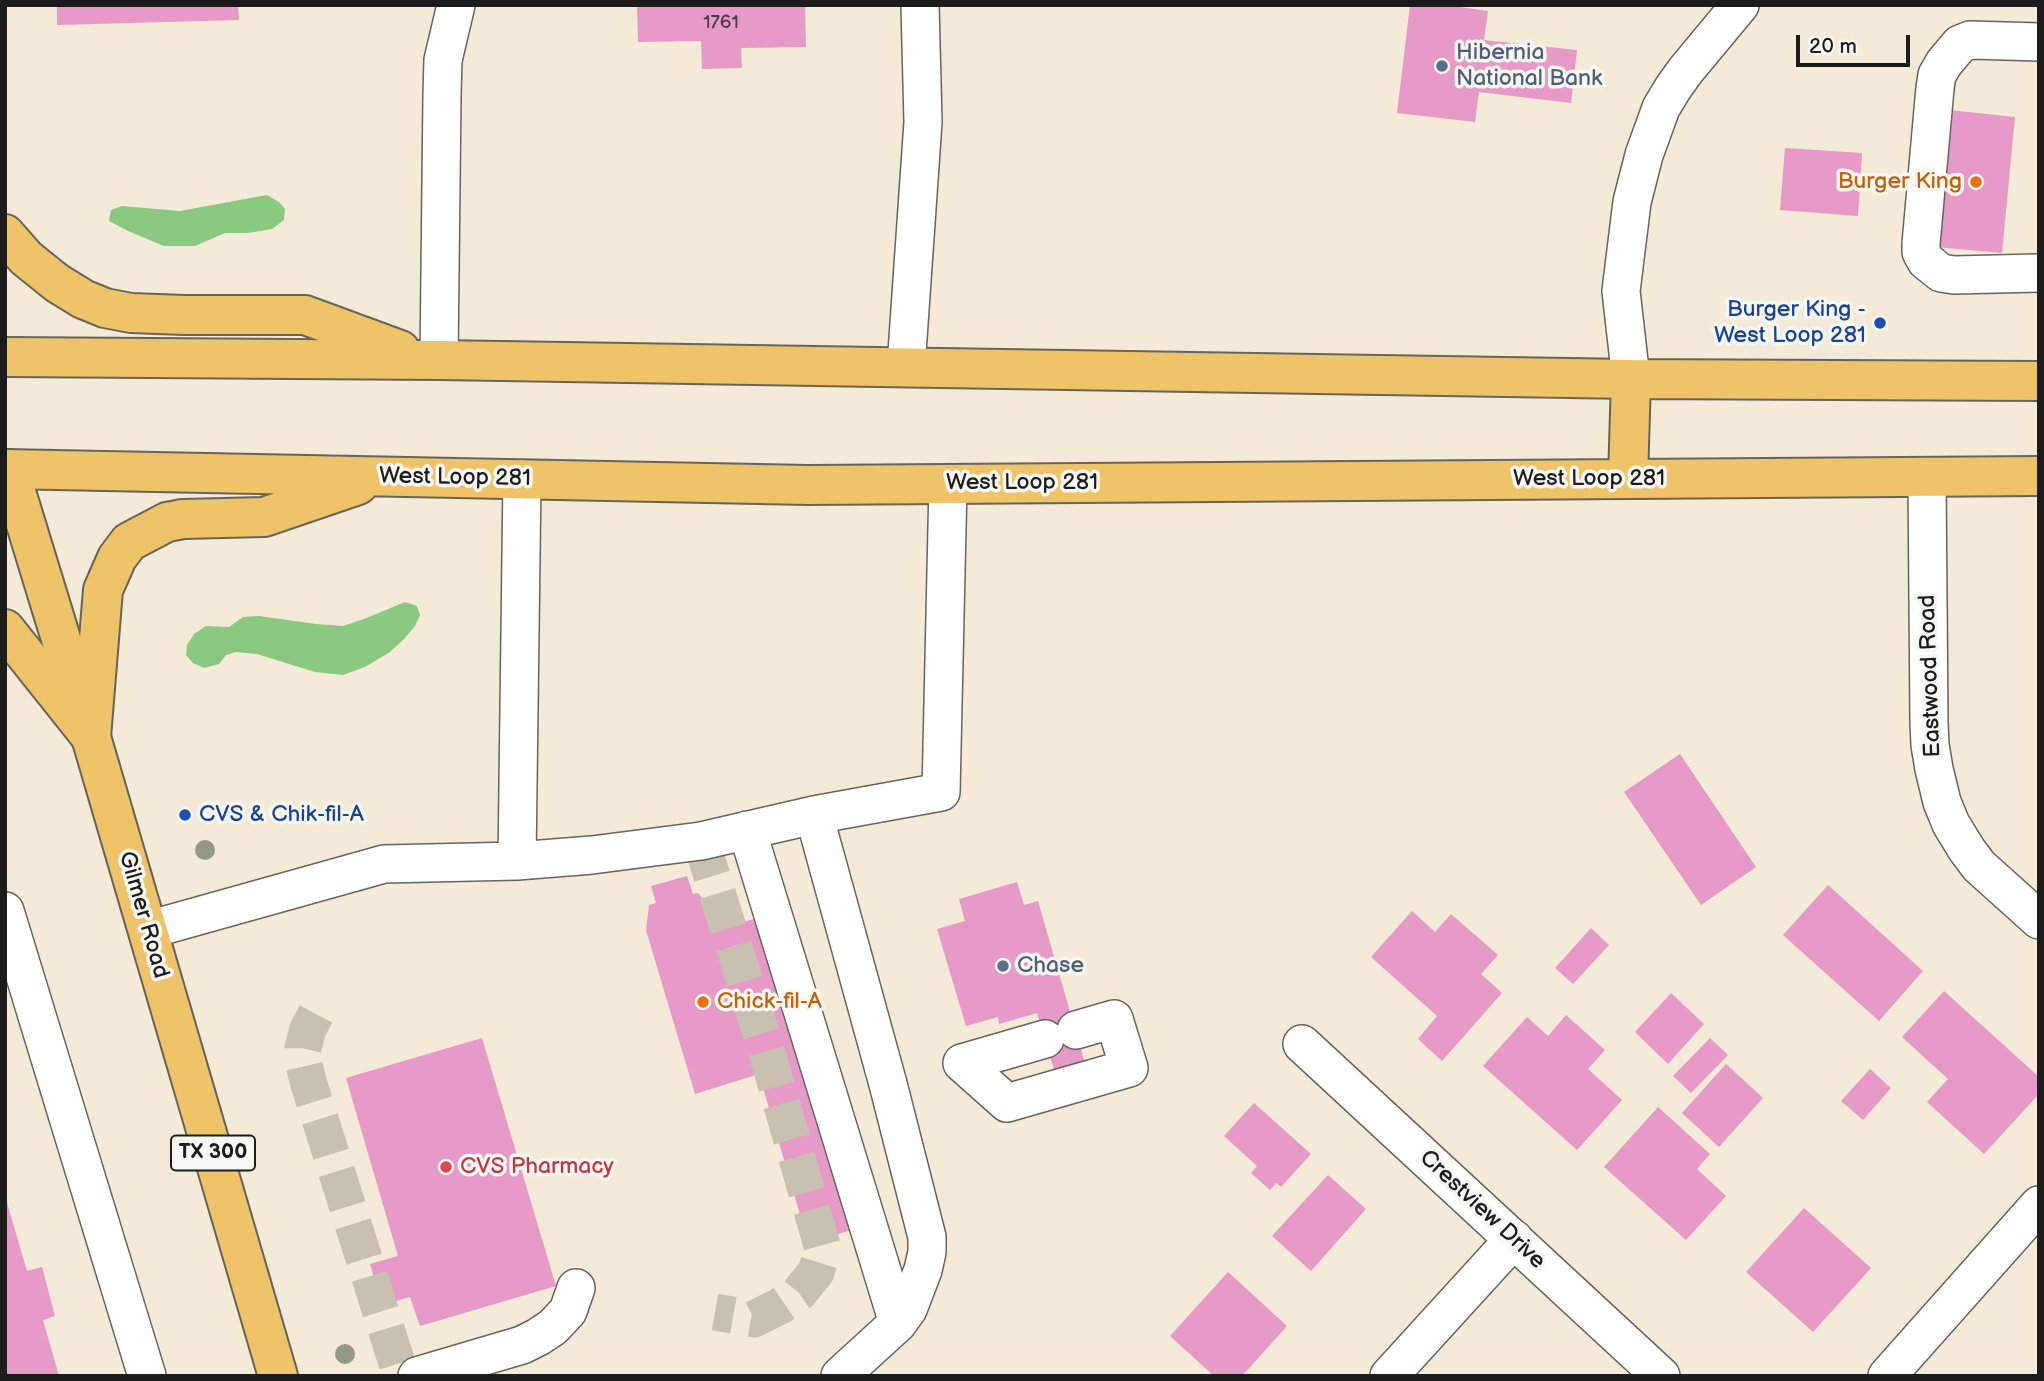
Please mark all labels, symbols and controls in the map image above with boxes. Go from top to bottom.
house number: 1761 [703,12,739,34]
scale bar [1799,21,1913,65]
text: 20 m [1809,34,1857,59]
place label: Hibernia National Bank [1456,39,1602,93]
marker: Hibernia National Bank [1434,58,1450,74]
place label: Burger King [1838,168,1962,196]
marker: Burger King [1968,174,1984,190]
place label: Burger King - West Loop 281 [1714,296,1866,350]
marker: Burger King - West Loop 281 [1872,315,1888,331]
street label: West Loop 281 [379,463,531,493]
street label: West Loop 281 [1513,465,1665,493]
street label: West Loop 281 [946,469,1098,497]
street label: Eastwood Road [1914,594,1948,758]
place label: CVS & Chik-fil-A [199,801,364,829]
marker: CVS & Chik-fil-A [177,807,193,823]
street label: Gilmer Road [112,848,174,982]
place label: Chase [1017,952,1084,980]
marker: Chase [995,958,1011,974]
place label: Chick-fil-A [717,988,822,1016]
marker: Chick-fil-A [695,994,711,1010]
road number: TX 300 [171,1136,255,1170]
street label: Crestview Drive [1413,1145,1551,1275]
place label: CVS Pharmacy [460,1153,614,1181]
marker: CVS Pharmacy [438,1159,454,1175]

